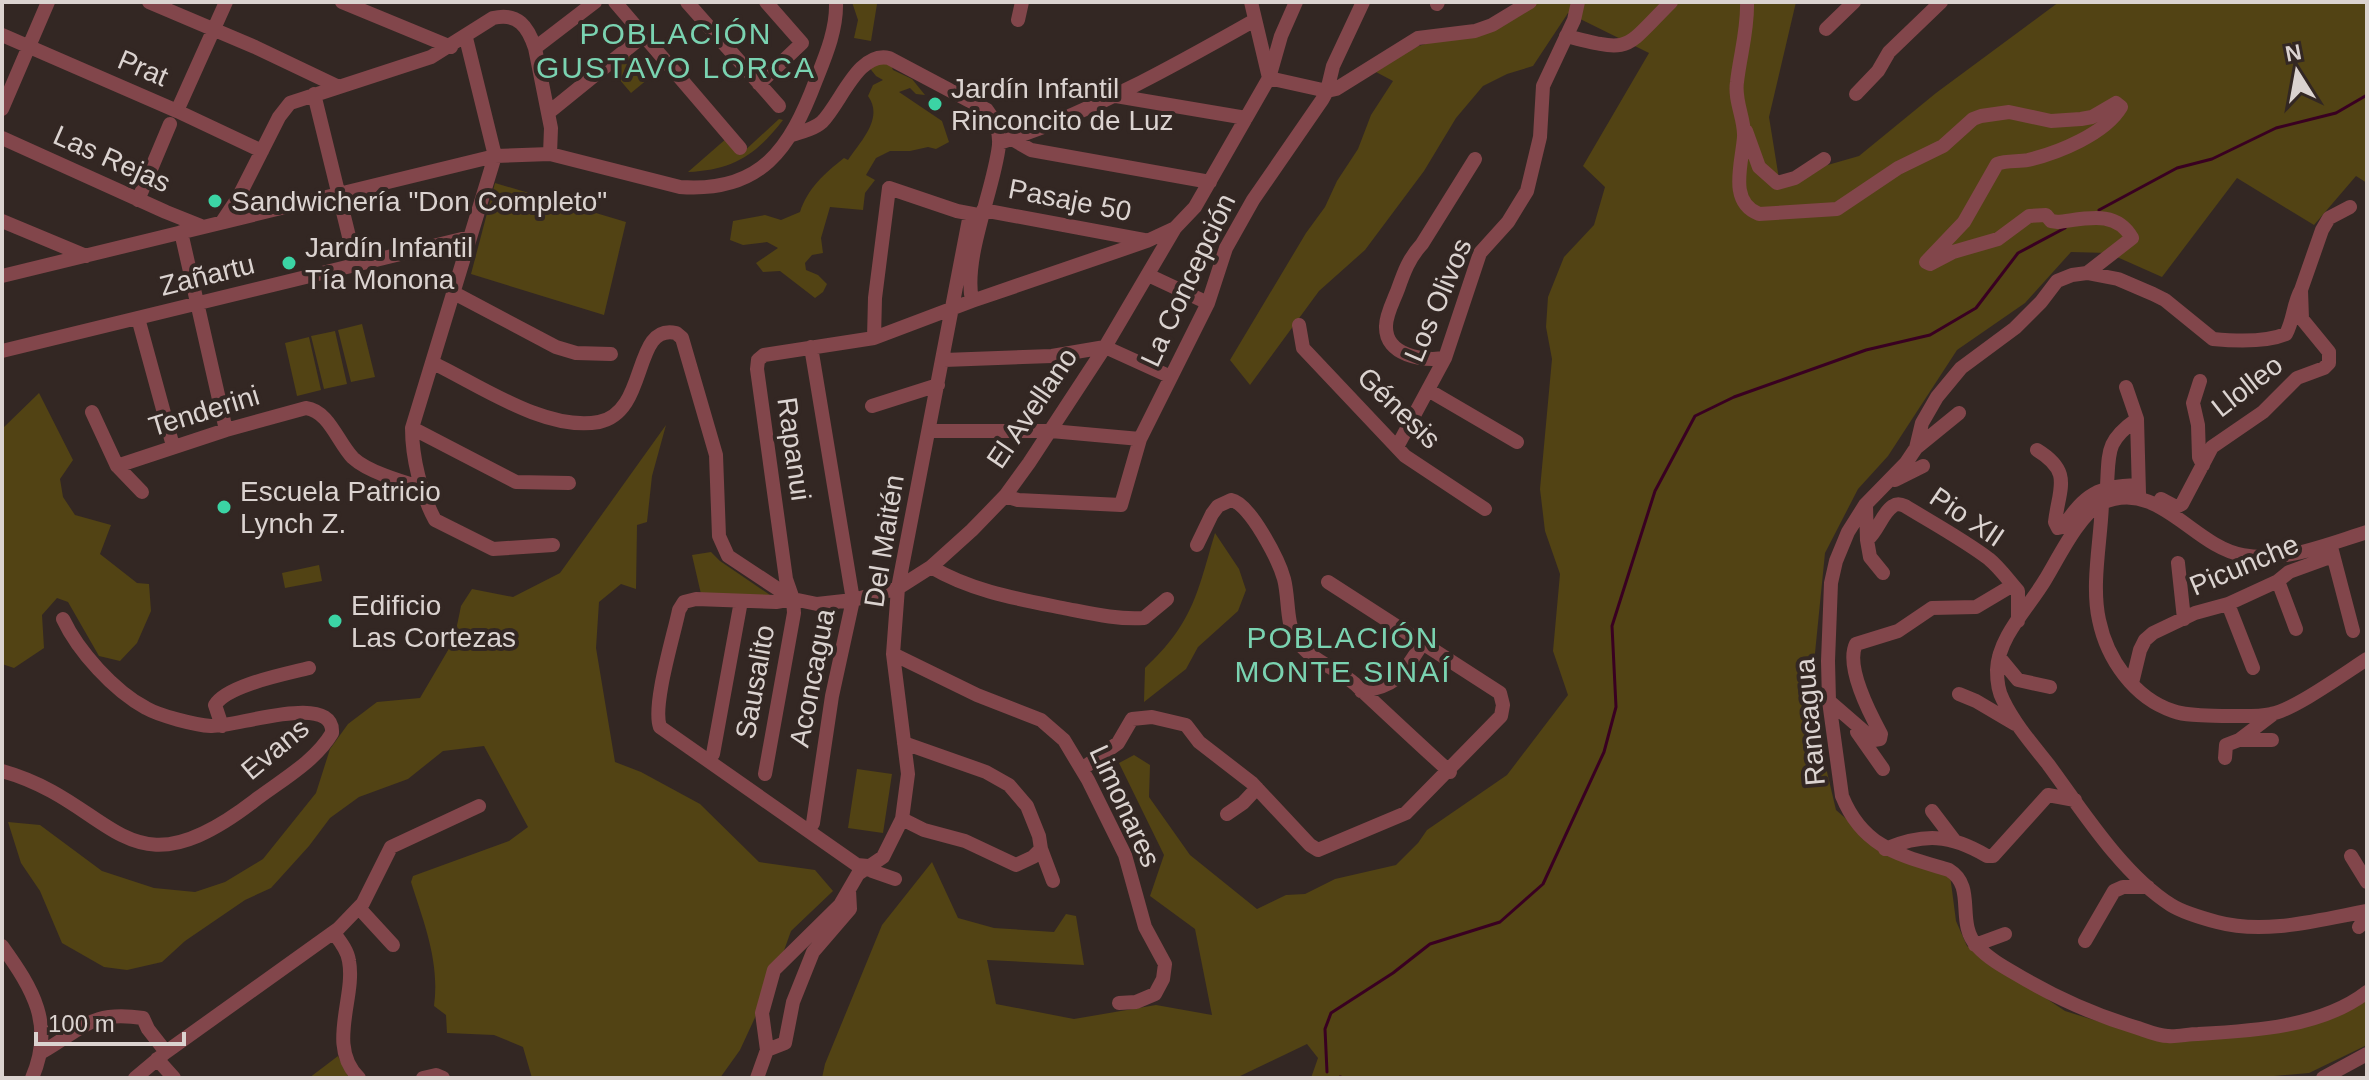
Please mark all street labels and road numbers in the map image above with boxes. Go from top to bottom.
street label: Prat [113,44,173,92]
street label: Las Rejas [49,120,175,198]
street label: Pasaje 50 [1006,173,1134,227]
street label: La Concepción [1134,189,1242,371]
street label: Los Olivos [1398,234,1478,366]
street label: Zañartu [156,248,258,302]
street label: El Avellano [981,342,1083,474]
street label: Llolleo [2206,349,2288,423]
street label: Génesis [1351,361,1447,455]
street label: Tenderini [145,380,263,442]
street label: Rapanui [771,395,817,503]
street label: Del Maitén [858,472,910,610]
street label: Pio XII [1924,481,2010,553]
street label: Picunche [2185,528,2303,602]
street label: Aconcagua [783,606,841,750]
street label: Sausalito [730,623,780,741]
street label: Rancagua [1789,657,1831,787]
street label: Evans [235,712,315,786]
street label: Limonares [1083,740,1167,872]

